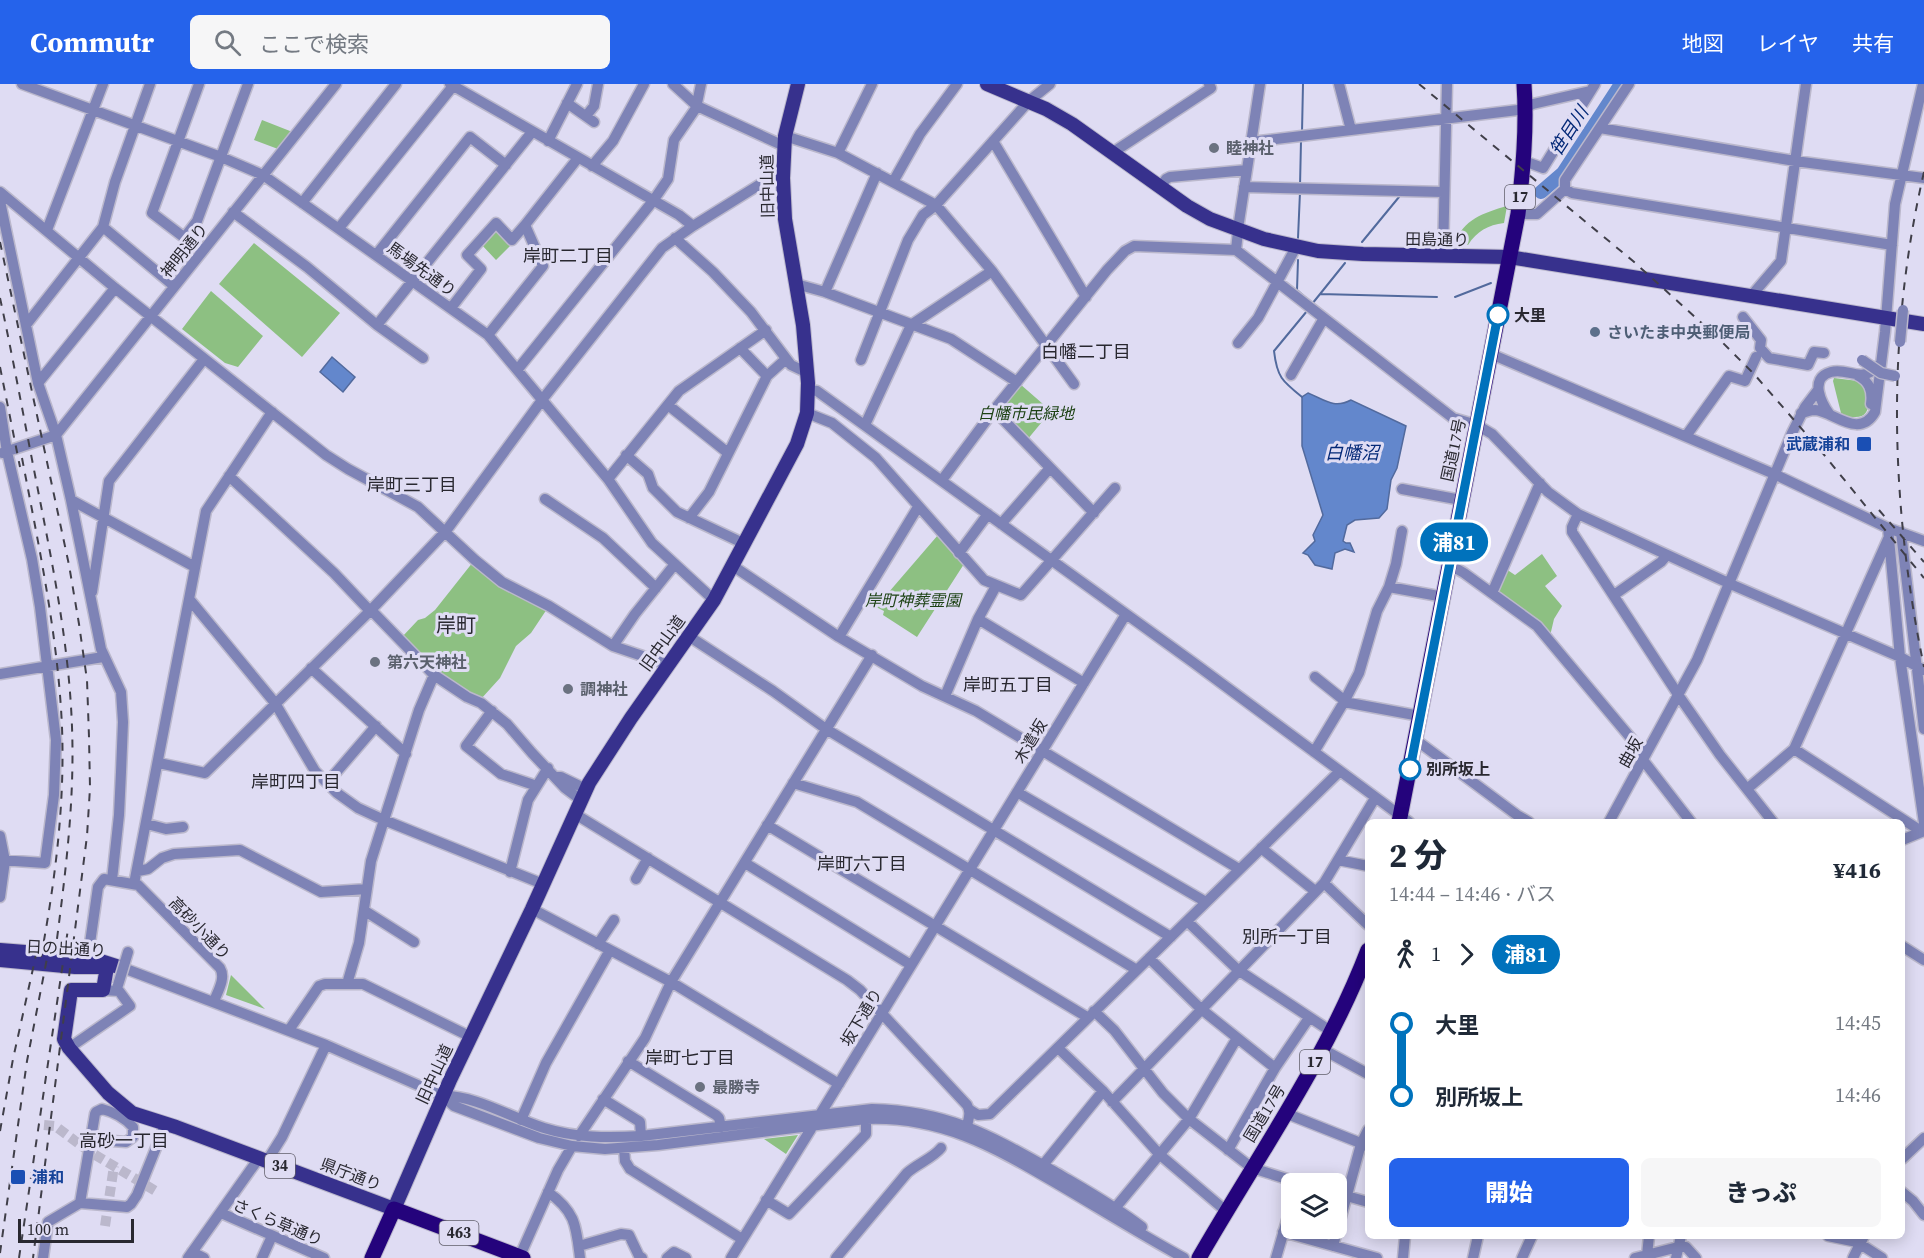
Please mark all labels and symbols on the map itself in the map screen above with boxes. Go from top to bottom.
water label: 笹目川 [1543,100,1595,160]
place label: 睦神社 [1226,137,1274,159]
marker: 睦神社 [1207,141,1221,155]
street label: 旧中山道 [755,154,779,218]
road number: 17 [1505,185,1535,209]
street label: 神明通り [155,218,213,282]
street label: 田島通り [1405,227,1469,251]
street label: 馬場先通り [383,237,461,301]
district label: 岸町二丁目 [523,243,613,268]
marker: 大里 [1487,304,1509,326]
place label: 大里 [1514,304,1546,326]
place label: さいたま中央郵便局 [1607,321,1751,343]
marker: さいたま中央郵便局 [1588,325,1602,339]
district label: 白幡二丁目 [1041,339,1131,364]
park label: 白幡市民緑地 [978,402,1076,424]
street label: 国道17号 [1436,416,1470,484]
place label: 武蔵浦和 [1786,433,1850,455]
marker: 武蔵浦和 [1855,435,1873,453]
water label: 白幡沼 [1325,440,1382,465]
district label: 岸町三丁目 [367,472,457,497]
line badge: 浦81 [1420,522,1488,562]
park label: 岸町神葬霊園 [865,589,963,611]
district label: 岸町 [436,611,476,639]
street label: 旧中山道 [634,611,690,675]
place label: 第六天神社 [387,651,467,673]
marker: 第六天神社 [368,655,382,669]
district label: 岸町五丁目 [963,672,1053,697]
place label: 調神社 [580,678,628,700]
marker: 調神社 [561,682,575,696]
street label: 木遣坂 [1008,715,1052,767]
street label: 曲坂 [1613,733,1647,771]
marker: 別所坂上 [1399,758,1421,780]
place label: 別所坂上 [1426,758,1490,780]
district label: 岸町四丁目 [251,769,341,794]
district label: 岸町六丁目 [817,851,907,876]
street label: 高砂小通り [164,892,236,964]
district label: 別所一丁目 [1242,924,1332,949]
street label: 日の出通り [25,935,107,961]
street label: 坂下通り [835,984,887,1050]
street label: 旧中山道 [411,1040,457,1108]
district label: 岸町七丁目 [645,1045,735,1070]
road number: 17 [1300,1050,1330,1074]
place label: 最勝寺 [712,1076,760,1098]
marker: 最勝寺 [693,1080,707,1094]
street label: 国道17号 [1238,1080,1290,1146]
district label: 高砂一丁目 [79,1128,169,1153]
street label: 県庁通り [317,1152,385,1196]
road number: 34 [265,1154,295,1178]
place label: 浦和 [32,1166,64,1188]
marker: 浦和 [9,1168,27,1186]
street label: さくら草通り [230,1193,326,1251]
scale bar [18,1216,134,1244]
road number: 463 [440,1221,478,1245]

